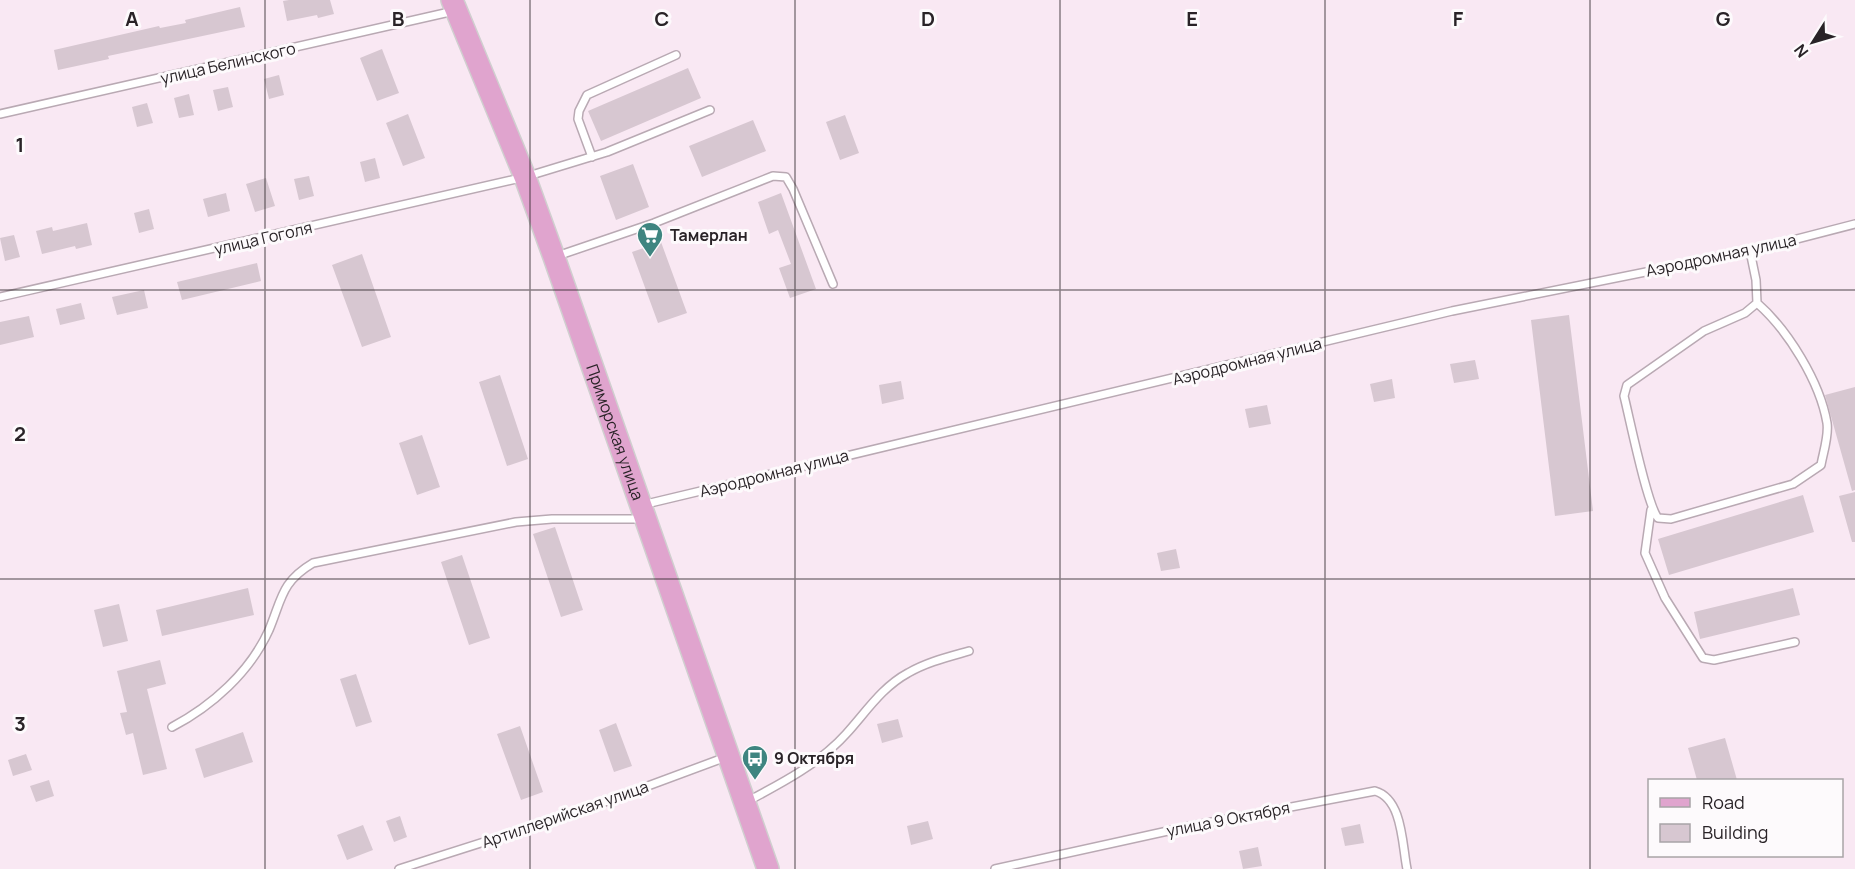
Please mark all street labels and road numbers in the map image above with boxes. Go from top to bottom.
street label: улица Белинского [158,37,298,89]
street label: улица Гоголя [212,216,314,260]
street label: Аэродромная улица [1644,228,1798,282]
street label: Аэродромная улица [1170,332,1324,390]
street label: Приморская улица [581,361,649,503]
street label: Аэродромная улица [697,444,851,502]
street label: Артиллерийская улица [479,775,651,853]
street label: улица 9 Октября [1164,796,1292,842]

